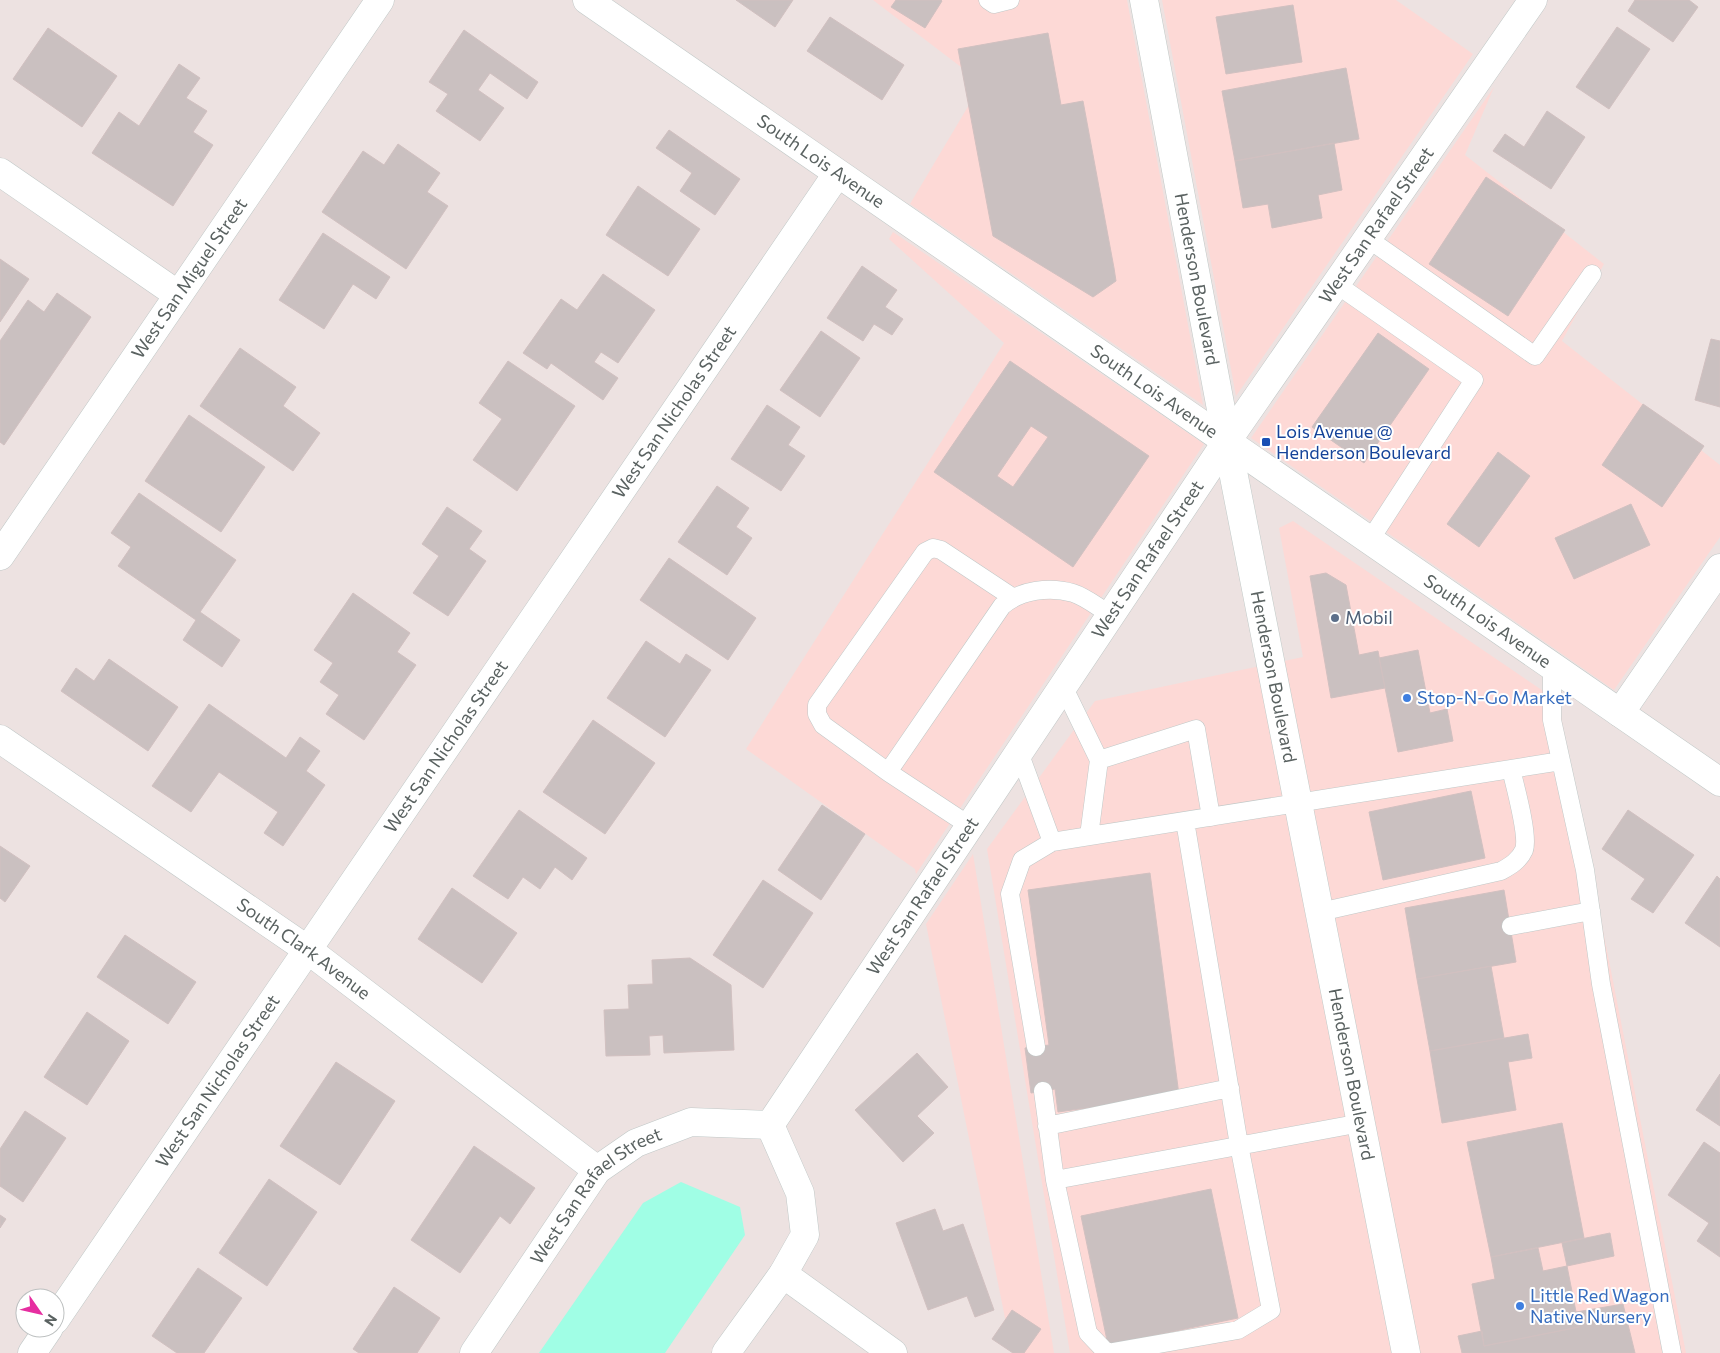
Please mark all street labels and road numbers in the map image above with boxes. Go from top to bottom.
street label: South Lois Avenue [753,109,889,212]
street label: West San Rafael Street [1314,142,1438,307]
street label: Henderson Boulevard [1171,191,1225,367]
street label: West San Miguel Street [126,194,251,362]
street label: West San Nicholas Street [607,321,740,502]
street label: South Lois Avenue [1087,339,1223,442]
street label: West San Rafael Street [1086,476,1208,642]
street label: South Lois Avenue [1420,569,1556,672]
street label: Henderson Boulevard [1247,589,1302,765]
street label: West San Nicholas Street [379,656,512,837]
street label: West San Rafael Street [861,812,983,979]
street label: South Clark Avenue [233,893,375,1004]
street label: Henderson Boulevard [1325,986,1380,1162]
street label: West San Nicholas Street [150,990,284,1171]
street label: West San Rafael Street [525,1122,665,1268]

